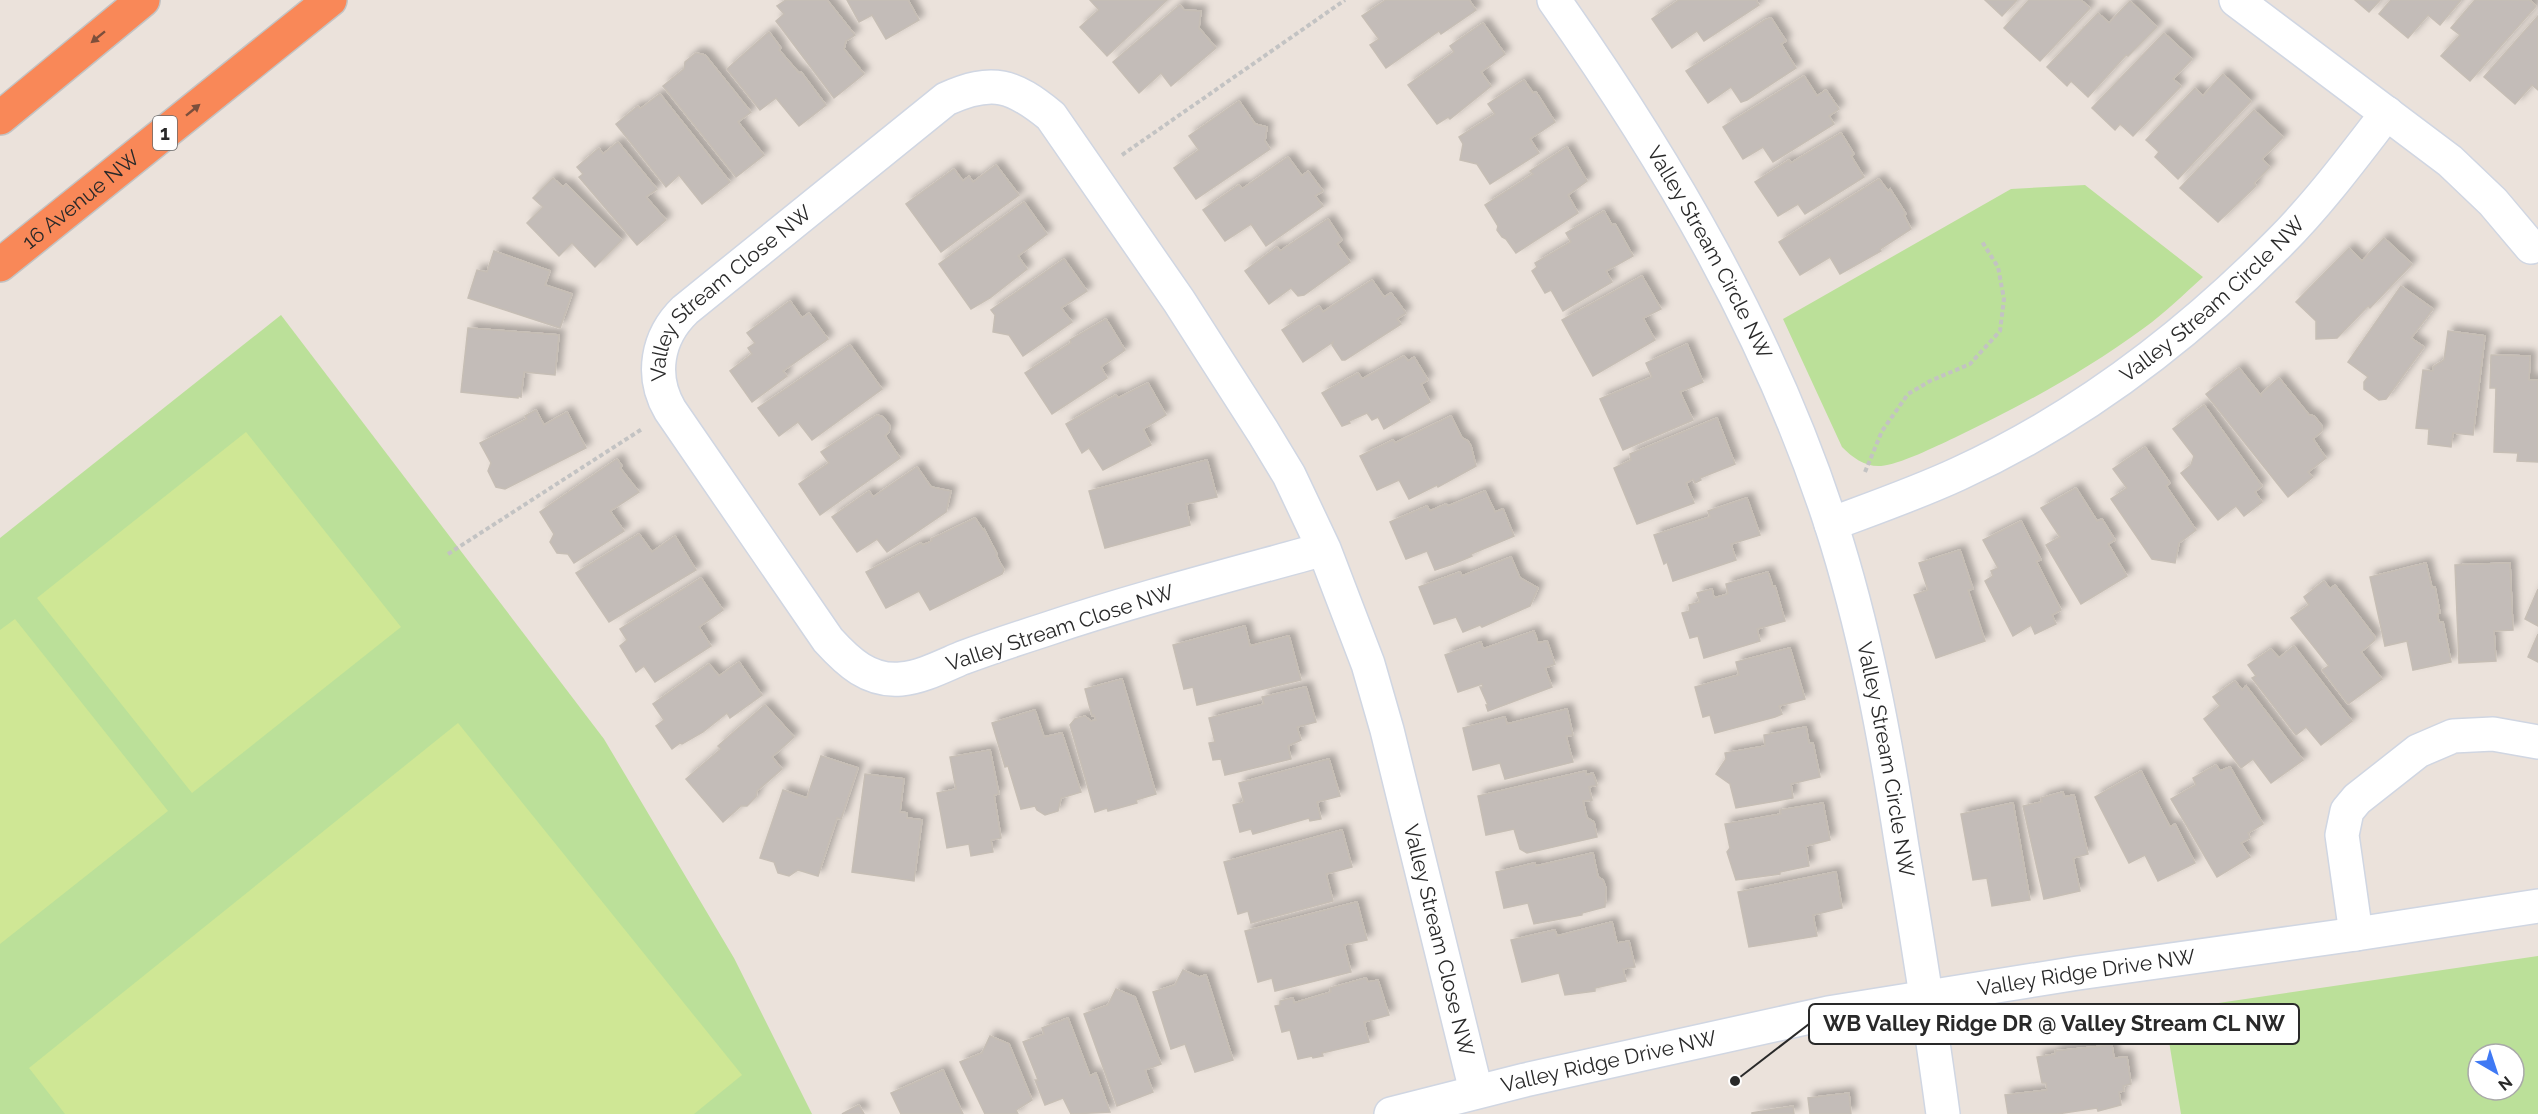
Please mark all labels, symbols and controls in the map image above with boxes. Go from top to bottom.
one-way arrow [91,30,106,43]
one-way arrow [185,104,200,117]
road number: 1 [153,116,177,150]
street label: Valley Stream Circle NW [1642,141,1777,363]
street label: 16 Avenue NW [17,145,145,254]
street label: Valley Stream Close NW [645,200,817,382]
street label: Valley Stream Circle NW [2115,211,2310,387]
street label: Valley Stream Close NW [943,579,1177,676]
street label: Valley Stream Circle NW [1852,639,1920,879]
street label: Valley Stream Close NW [1399,821,1480,1059]
street label: Valley Ridge Drive NW [1976,944,2197,1001]
callout: WB Valley Ridge DR @ Valley Stream CL NW [1809,1004,2299,1044]
text: WB Valley Ridge DR @ Valley Stream CL NW [1823,1010,2286,1036]
street label: Valley Ridge Drive NW [1498,1025,1719,1098]
north arrow [2466,1042,2526,1102]
text: N [2494,1072,2516,1094]

